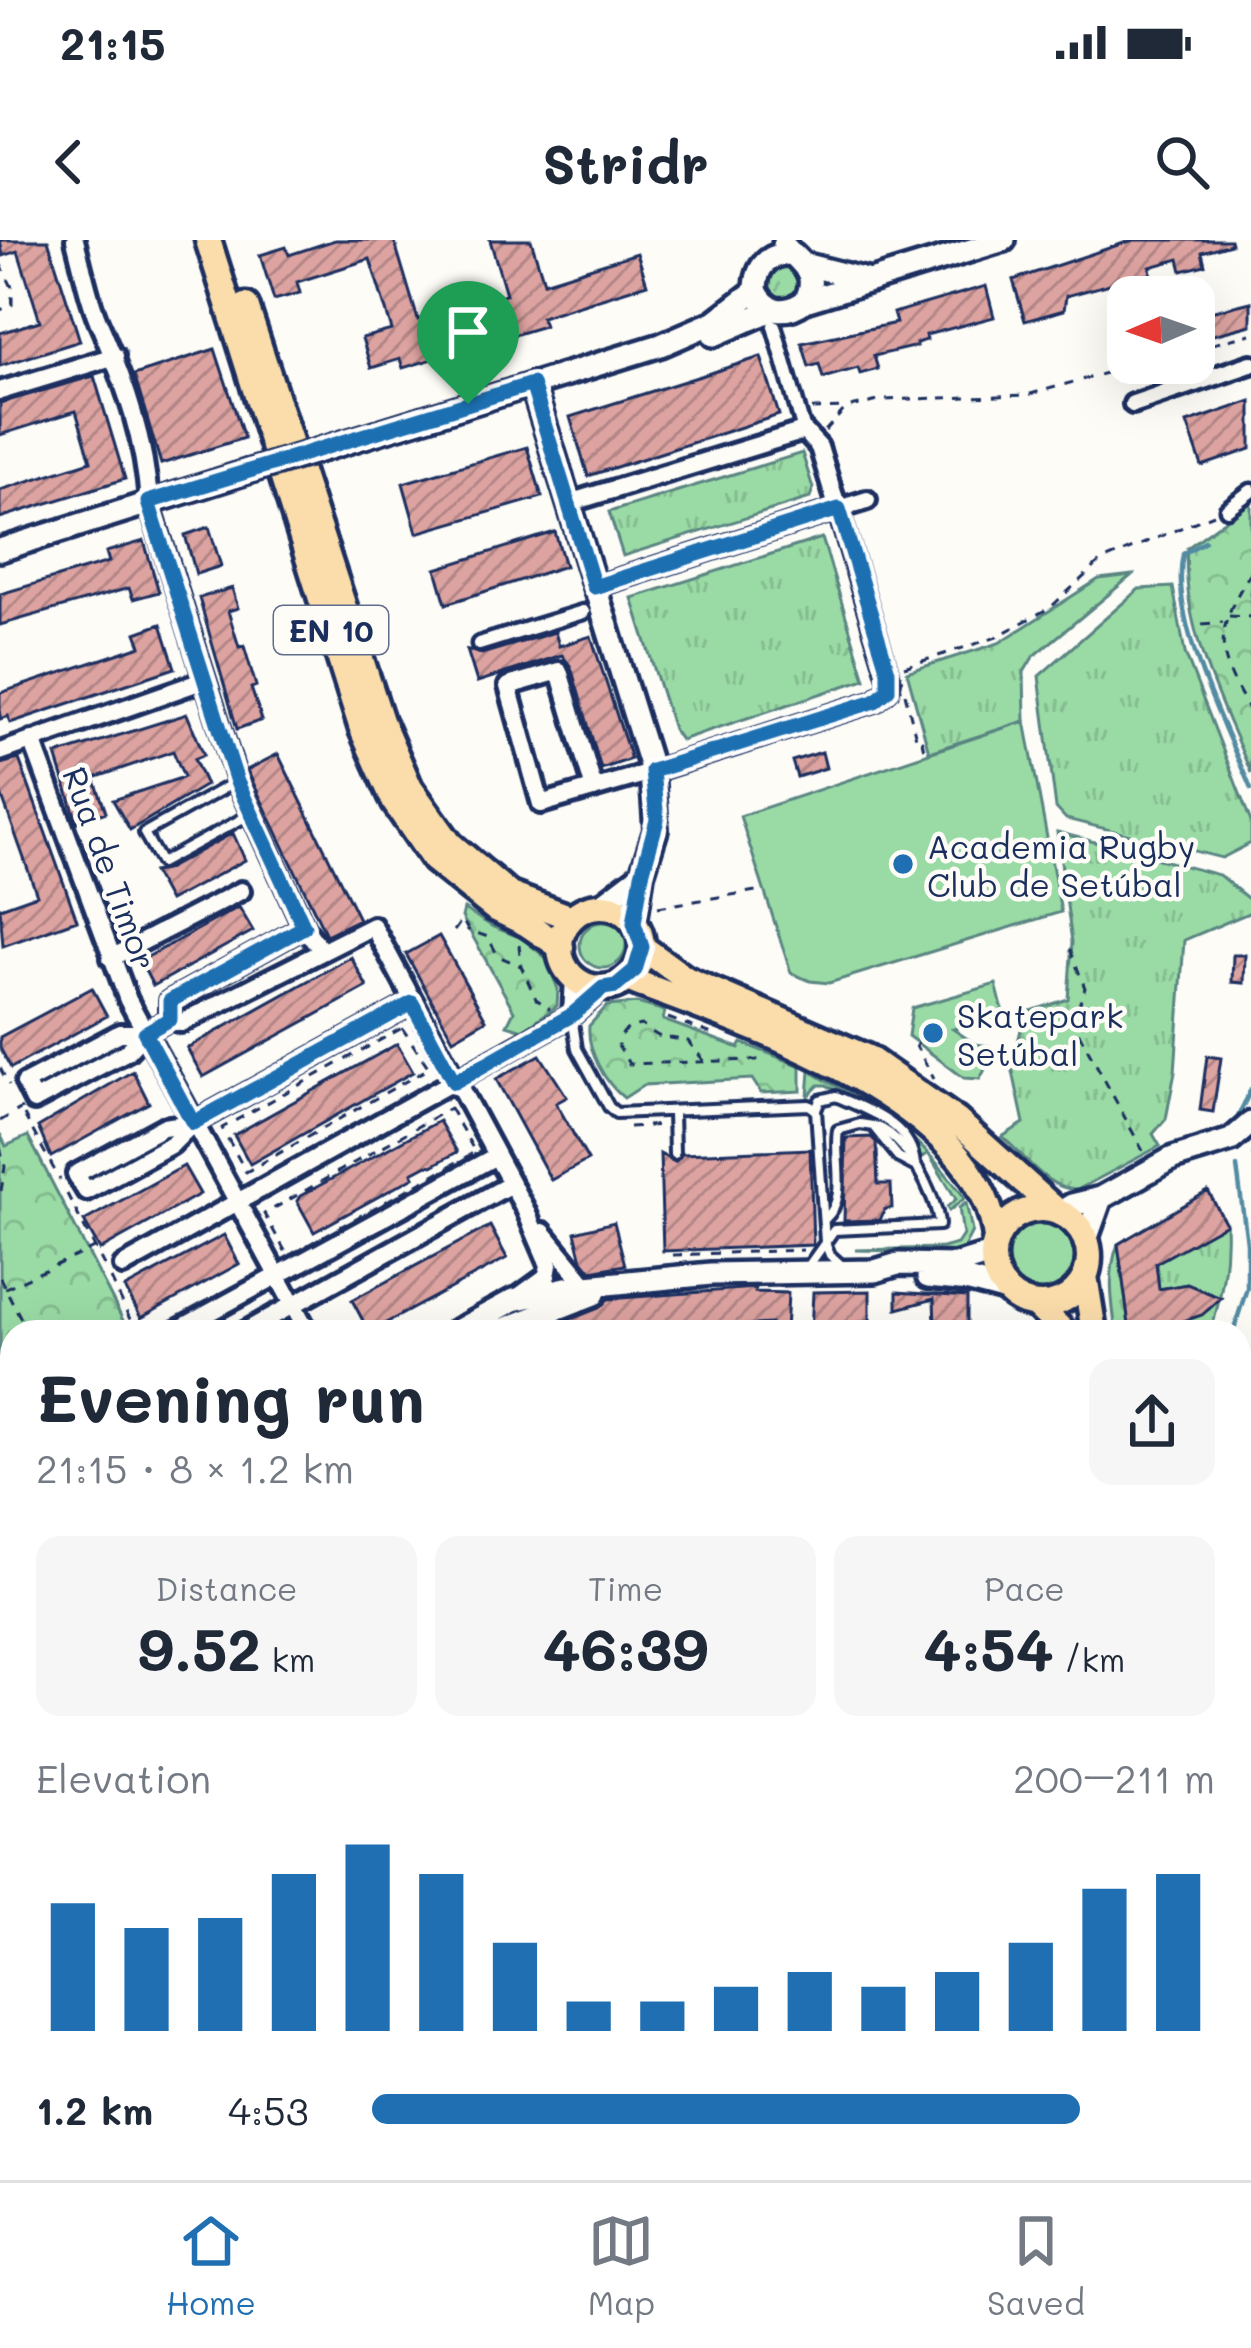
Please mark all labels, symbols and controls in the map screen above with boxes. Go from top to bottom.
text: 21:15 [60,13,166,71]
text: Stridr [542,127,709,198]
icon: back [36,129,102,195]
icon: search [1149,129,1215,195]
north arrow [1107,276,1215,384]
map controls [1107,276,1215,384]
pin [417,281,519,404]
icon: arrive [435,299,501,365]
road number: EN 10 [274,606,388,654]
street label: Rua de Timor [54,760,168,976]
place label: Academia Rugby Club de Setúbal [927,824,1195,905]
marker: Academia Rugby Club de Setúbal [890,851,916,877]
place label: Skatepark Setúbal [957,993,1124,1074]
marker: Skatepark Setúbal [920,1020,946,1046]
text: Evening run [36,1354,425,1440]
button: share [1089,1359,1215,1485]
text: 21:15 · 8 × 1.2 km [36,1442,354,1493]
text: Distance [156,1566,298,1609]
text: Time [588,1566,663,1609]
text: Pace [984,1566,1065,1609]
text: 9.52 [138,1609,261,1687]
text: 46:39 [543,1609,708,1687]
text: 4:54 [924,1609,1054,1687]
text: km [261,1637,315,1680]
text: /km [1054,1637,1125,1680]
text: Elevation [36,1752,211,1803]
text: 200–211 m [1013,1752,1215,1803]
text: 1.2 km [36,2084,153,2135]
text: 4:53 [228,2084,309,2135]
tab: Home [166,2208,256,2323]
tab: Map [588,2208,655,2323]
tab: Saved [987,2208,1085,2323]

